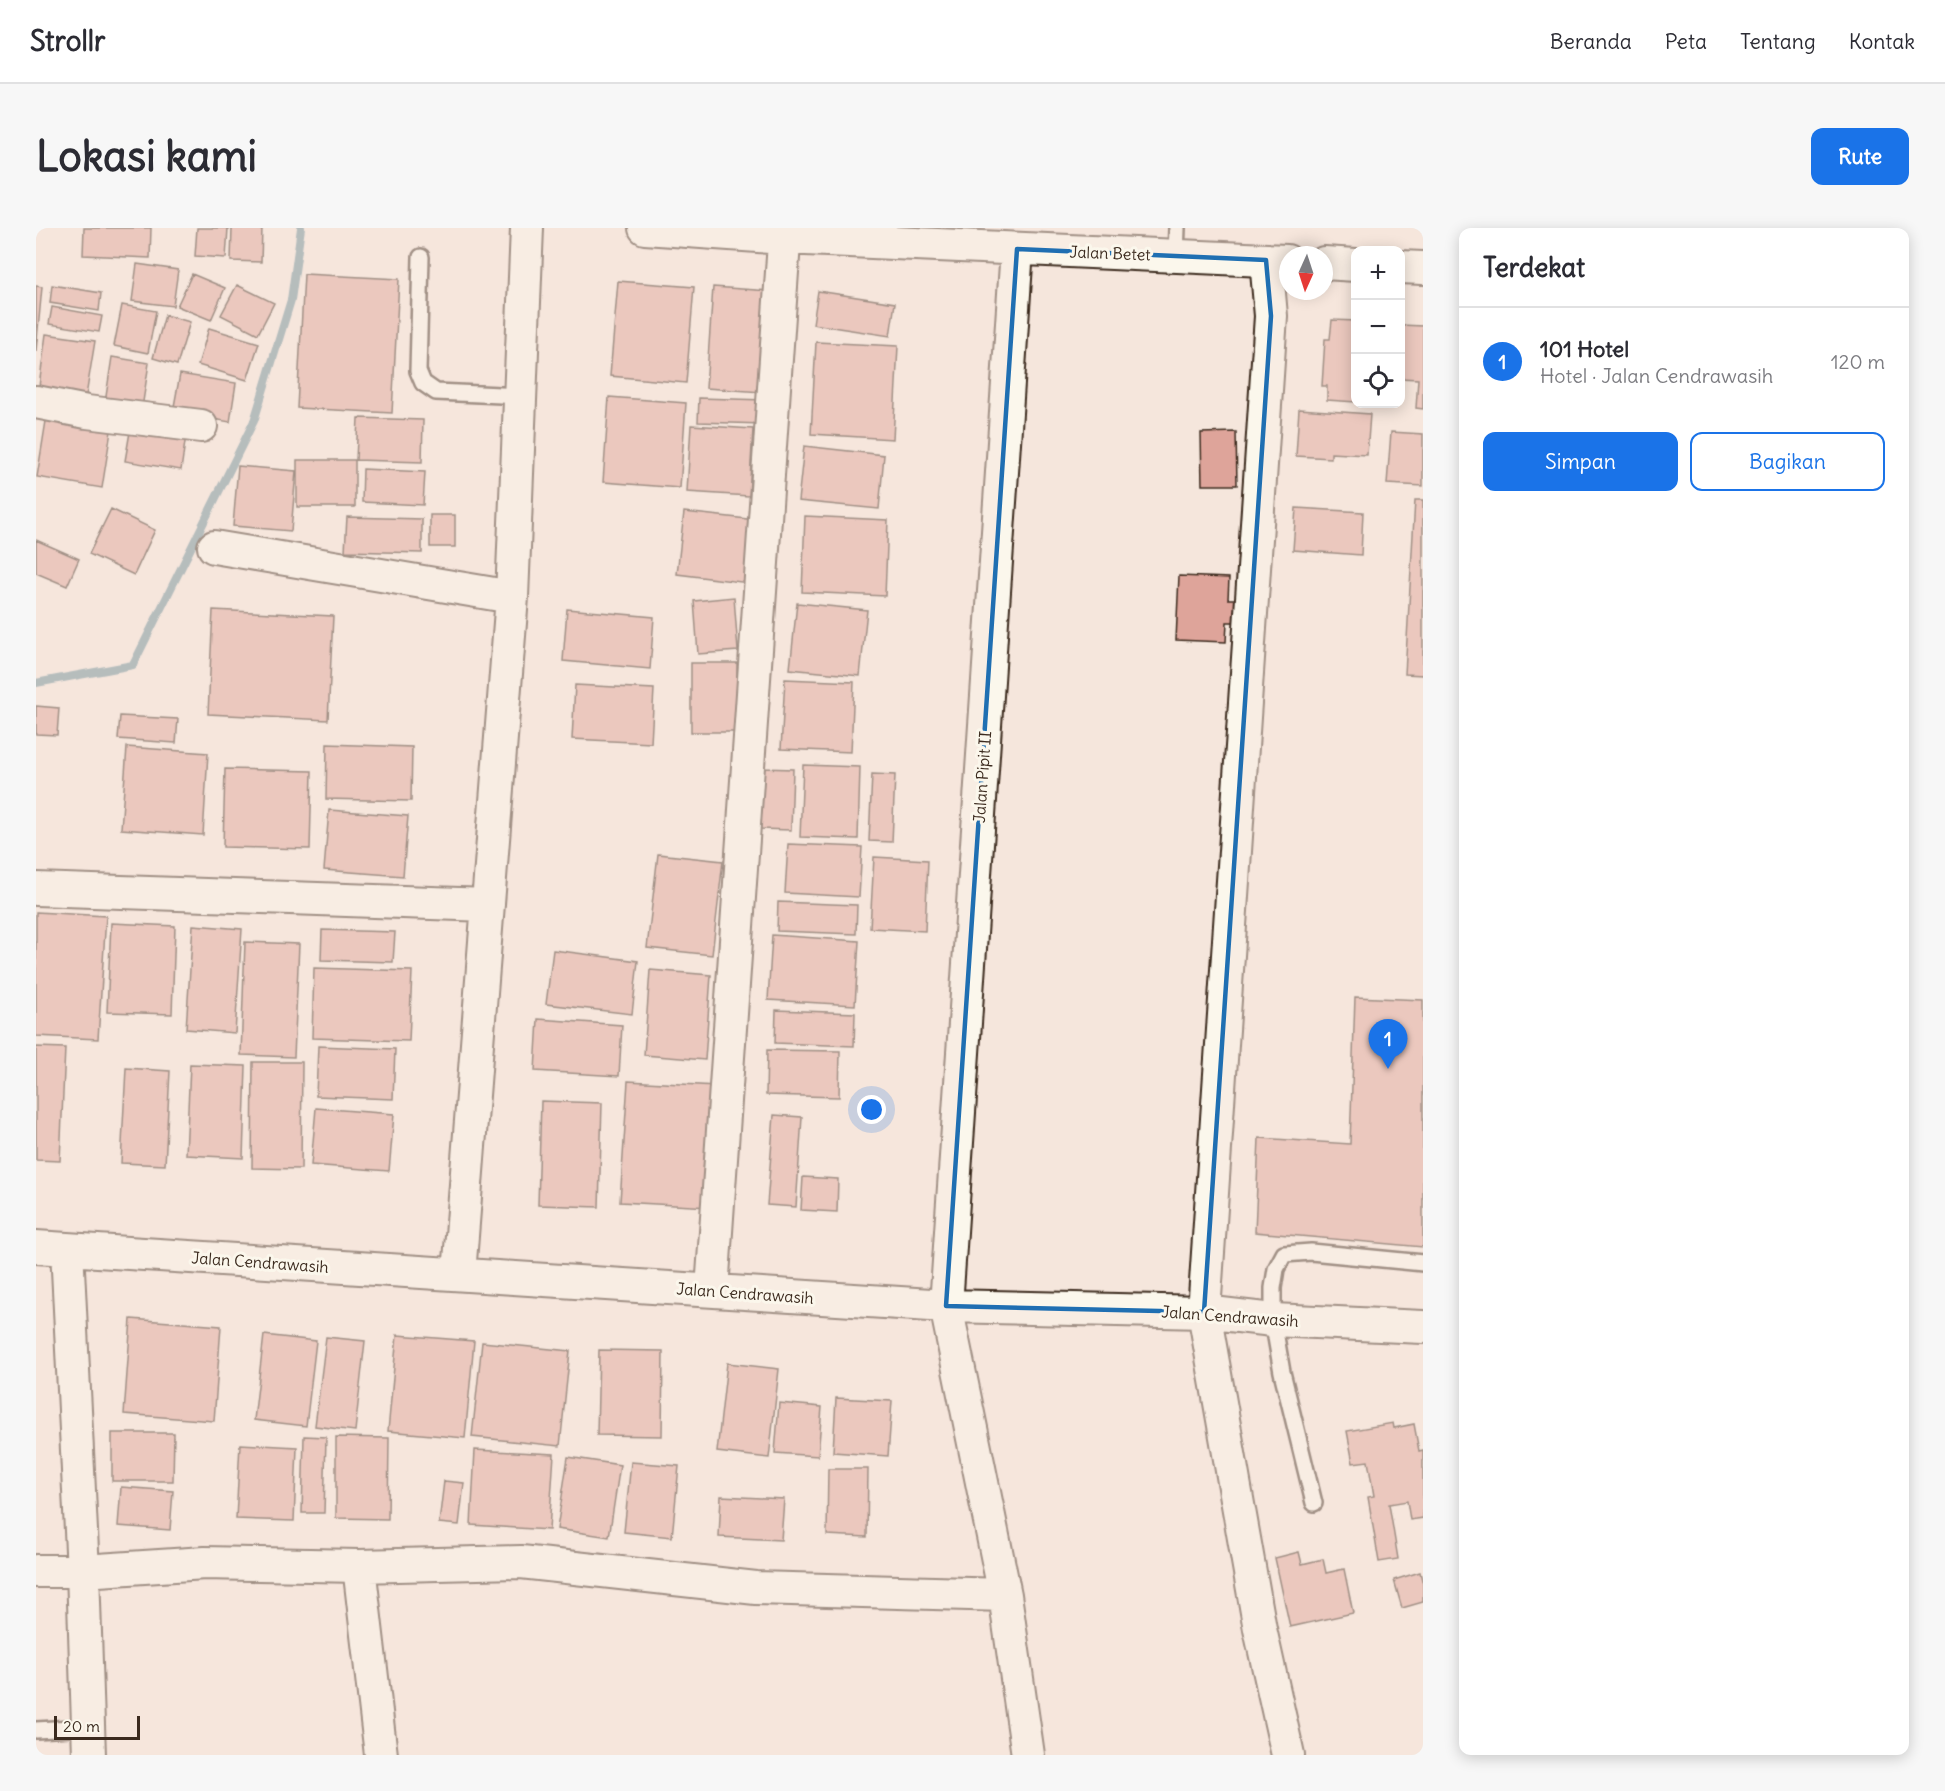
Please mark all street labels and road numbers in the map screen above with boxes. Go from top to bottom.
street label: Jalan Betet [1069,242,1152,264]
street label: Jalan Pipit II [969,730,995,824]
street label: Jalan Cendrawasih [191,1247,329,1277]
street label: Jalan Cendrawasih [676,1278,814,1308]
street label: Jalan Cendrawasih [1161,1301,1299,1331]

